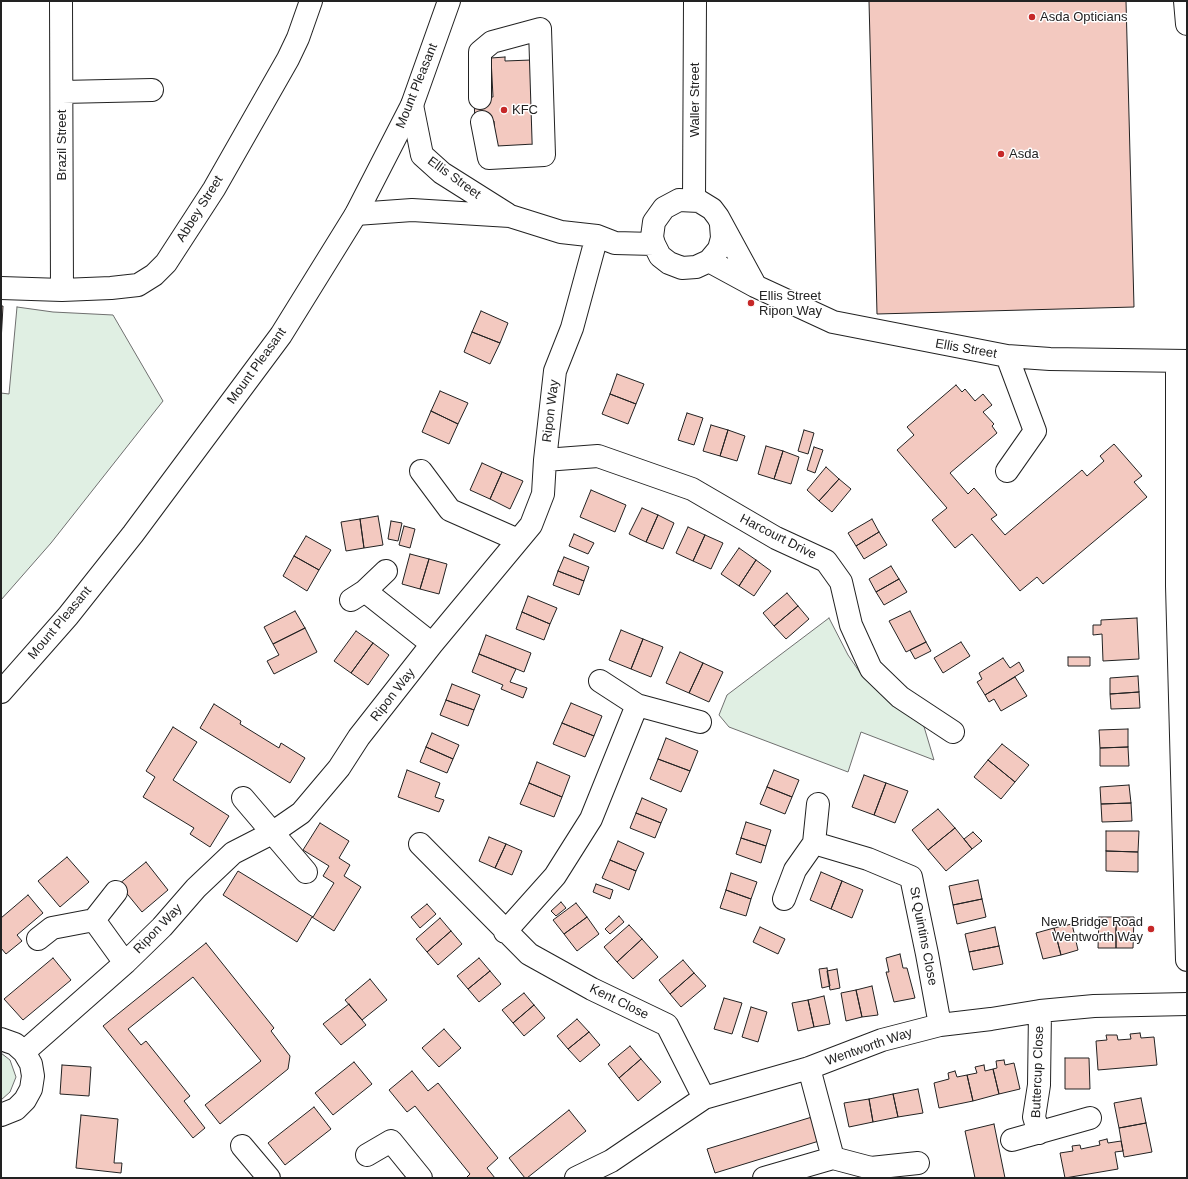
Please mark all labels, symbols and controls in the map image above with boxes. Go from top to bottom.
place label: Asda Opticians [1040,9,1127,25]
marker: Asda Opticians [1027,12,1037,22]
street label: Mount Pleasant [393,41,441,131]
street label: Waller Street [687,63,703,137]
place label: KFC [512,102,538,118]
marker: KFC [499,105,509,115]
street label: Brazil Street [54,110,70,180]
place label: Asda [1009,146,1039,162]
marker: Asda [996,149,1006,159]
street label: Ellis Street [424,153,484,203]
street label: Abbey Street [173,173,227,245]
place label: Ellis Street Ripon Way [759,288,822,319]
marker: Ellis Street Ripon Way [746,298,756,308]
street label: Mount Pleasant [224,325,290,407]
street label: Ellis Street [934,336,998,362]
street label: Ripon Way [539,379,563,443]
street label: Harcourt Drive [737,511,819,563]
street label: Mount Pleasant [25,583,95,663]
street label: Ripon Way [367,665,419,725]
street label: St Quintins Close [906,885,940,987]
street label: Ripon Way [130,901,186,957]
place label: New Bridge Road Wentworth Way [1041,914,1143,945]
marker: New Bridge Road Wentworth Way [1146,924,1156,934]
street label: Kent Close [587,981,651,1023]
street label: Wentworth Way [823,1025,915,1069]
street label: Buttercup Close [1029,1026,1047,1118]

